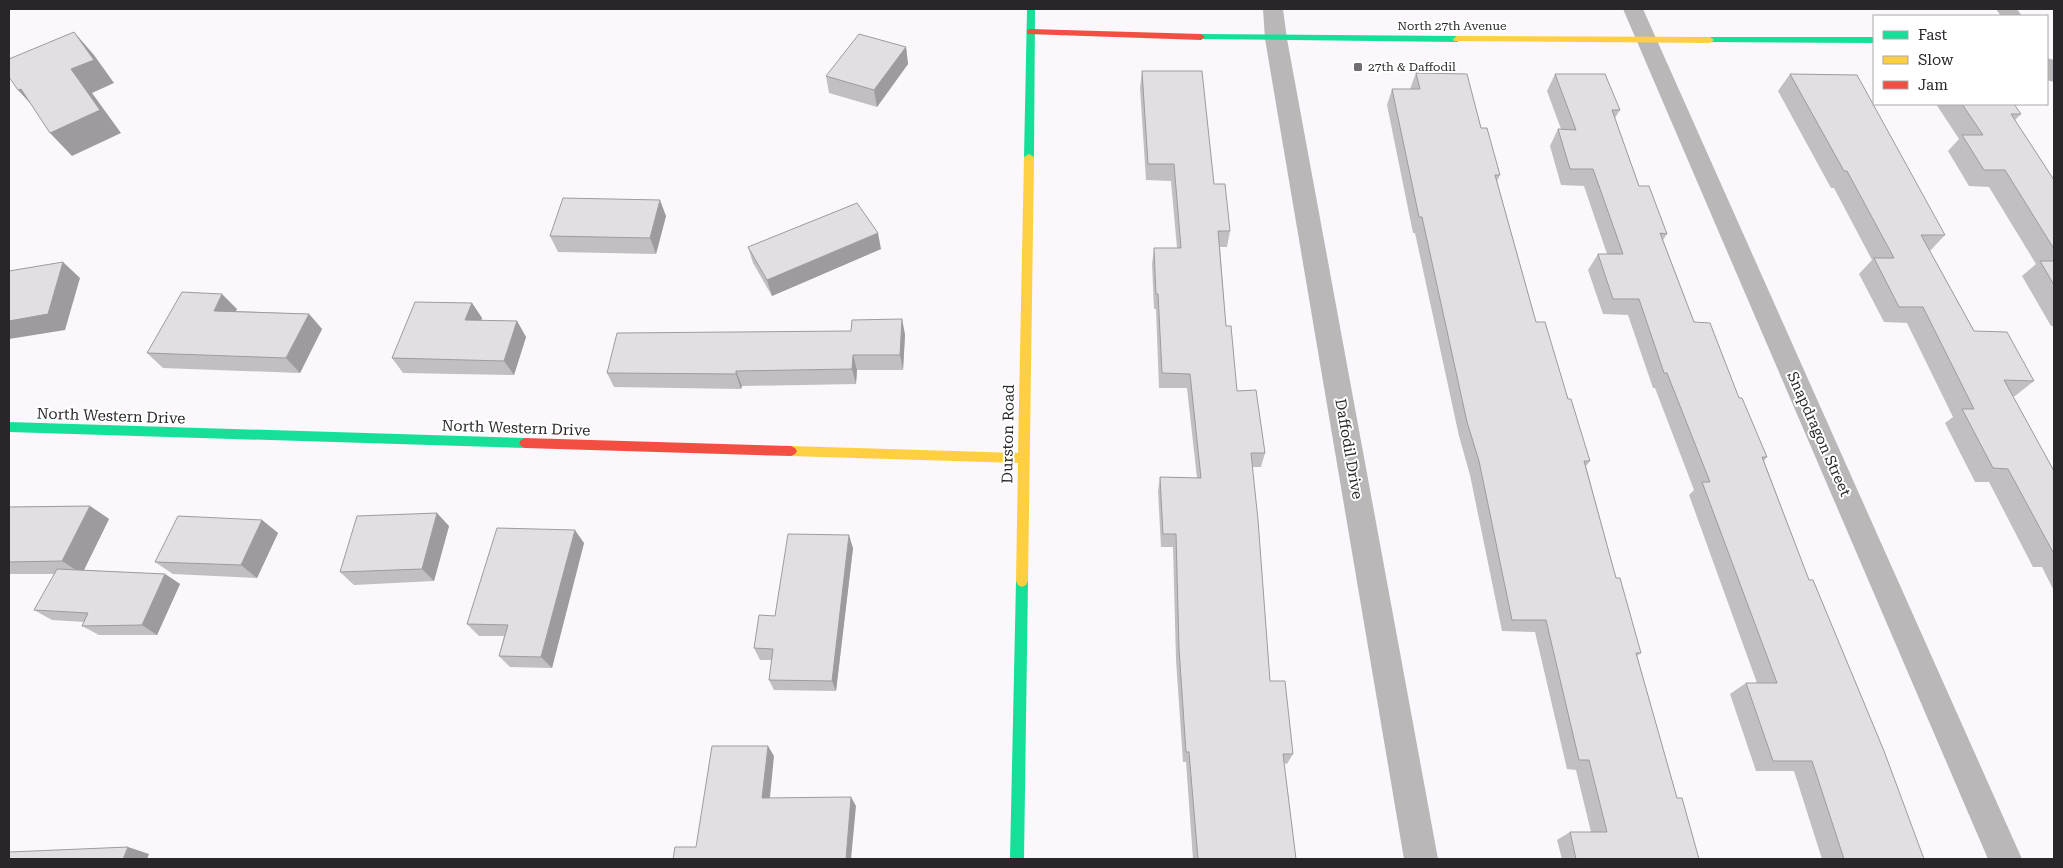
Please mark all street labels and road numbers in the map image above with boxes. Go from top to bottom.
street label: North 27th Avenue [1398,19,1507,33]
street label: Snapdragon Street [1783,369,1855,499]
street label: Durston Road [998,384,1018,484]
street label: Daffodil Drive [1331,397,1367,501]
street label: North Western Drive [36,404,186,428]
street label: North Western Drive [441,416,591,440]

